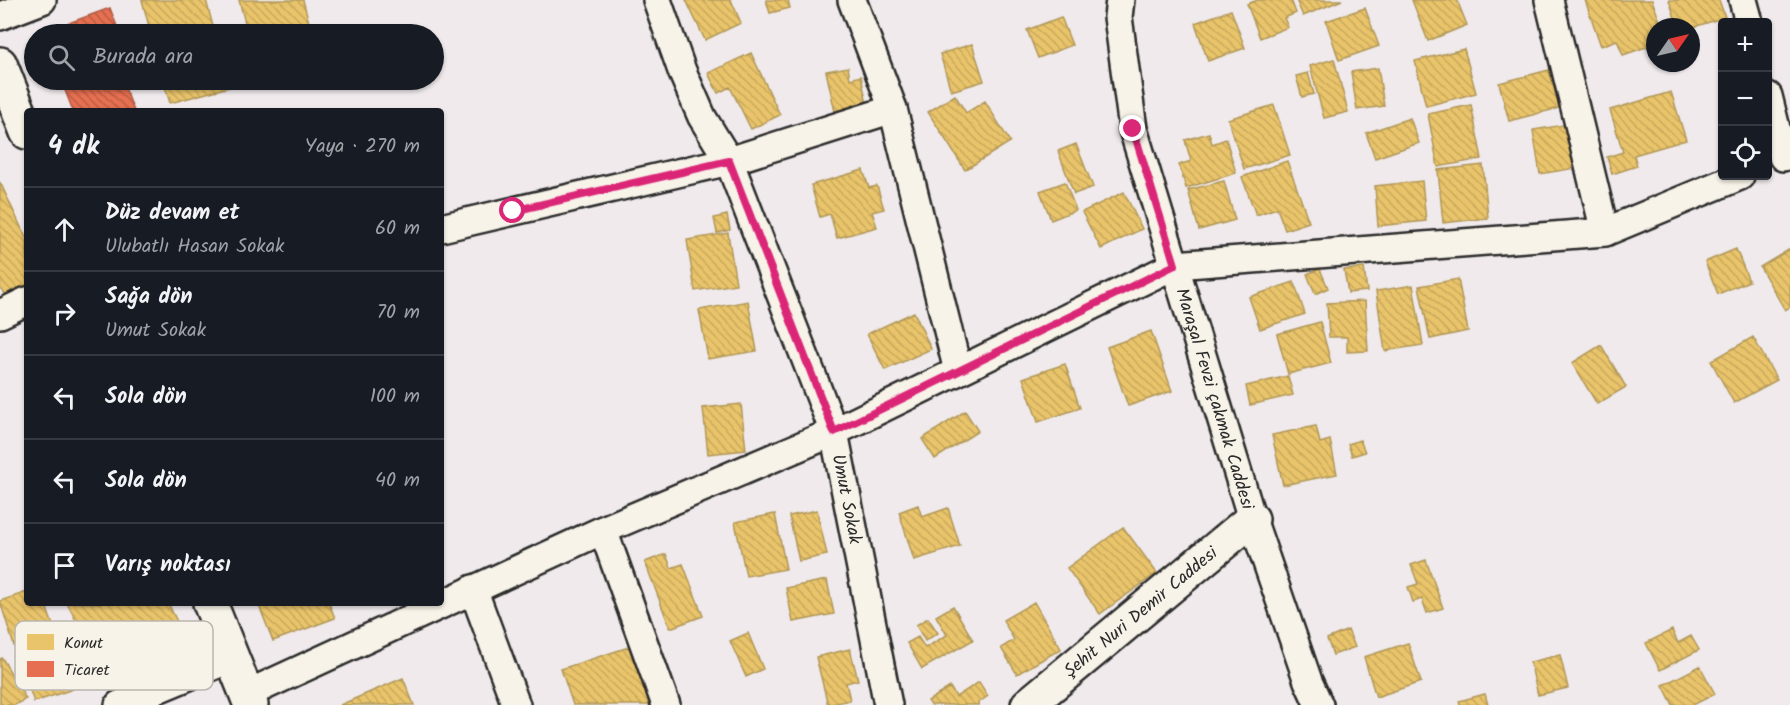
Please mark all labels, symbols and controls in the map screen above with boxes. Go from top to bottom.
north arrow [1646,18,1700,72]
map controls [1718,18,1772,180]
button: + [1718,18,1772,72]
search box [24,24,444,90]
text: Burada ara [93,40,193,75]
icon: search [45,41,78,74]
button: − [1718,72,1772,126]
route end [1119,115,1145,141]
text: 4 dk [48,126,99,168]
button: locate [1718,126,1772,180]
text: Yaya · 270 m [305,131,420,163]
text: Düz devam et [105,196,239,231]
route start [499,197,525,223]
icon: ahead [48,213,81,246]
text: 60 m [375,213,420,245]
text: Ulubatlı Hasan Sokak [105,231,284,263]
text: Sağa dön [105,280,192,315]
street label: Maraşal Fevzi çakmak Caddesi [1166,285,1261,514]
icon: right [48,297,81,330]
text: 70 m [377,297,420,329]
text: Umut Sokak [105,315,206,347]
text: Sola dön [105,380,187,415]
icon: left [48,381,81,414]
text: 100 m [370,381,420,413]
street label: Umut Sokak [823,452,869,547]
text: Sola dön [105,464,187,499]
icon: left [48,465,81,498]
text: 40 m [375,465,420,497]
street label: Şehit Nuri Demir Caddesi [1058,540,1225,686]
text: Varış noktası [105,548,231,583]
icon: arrive [48,549,81,582]
legend [15,621,213,690]
text: Konut [64,631,104,656]
text: Ticaret [64,658,110,683]

